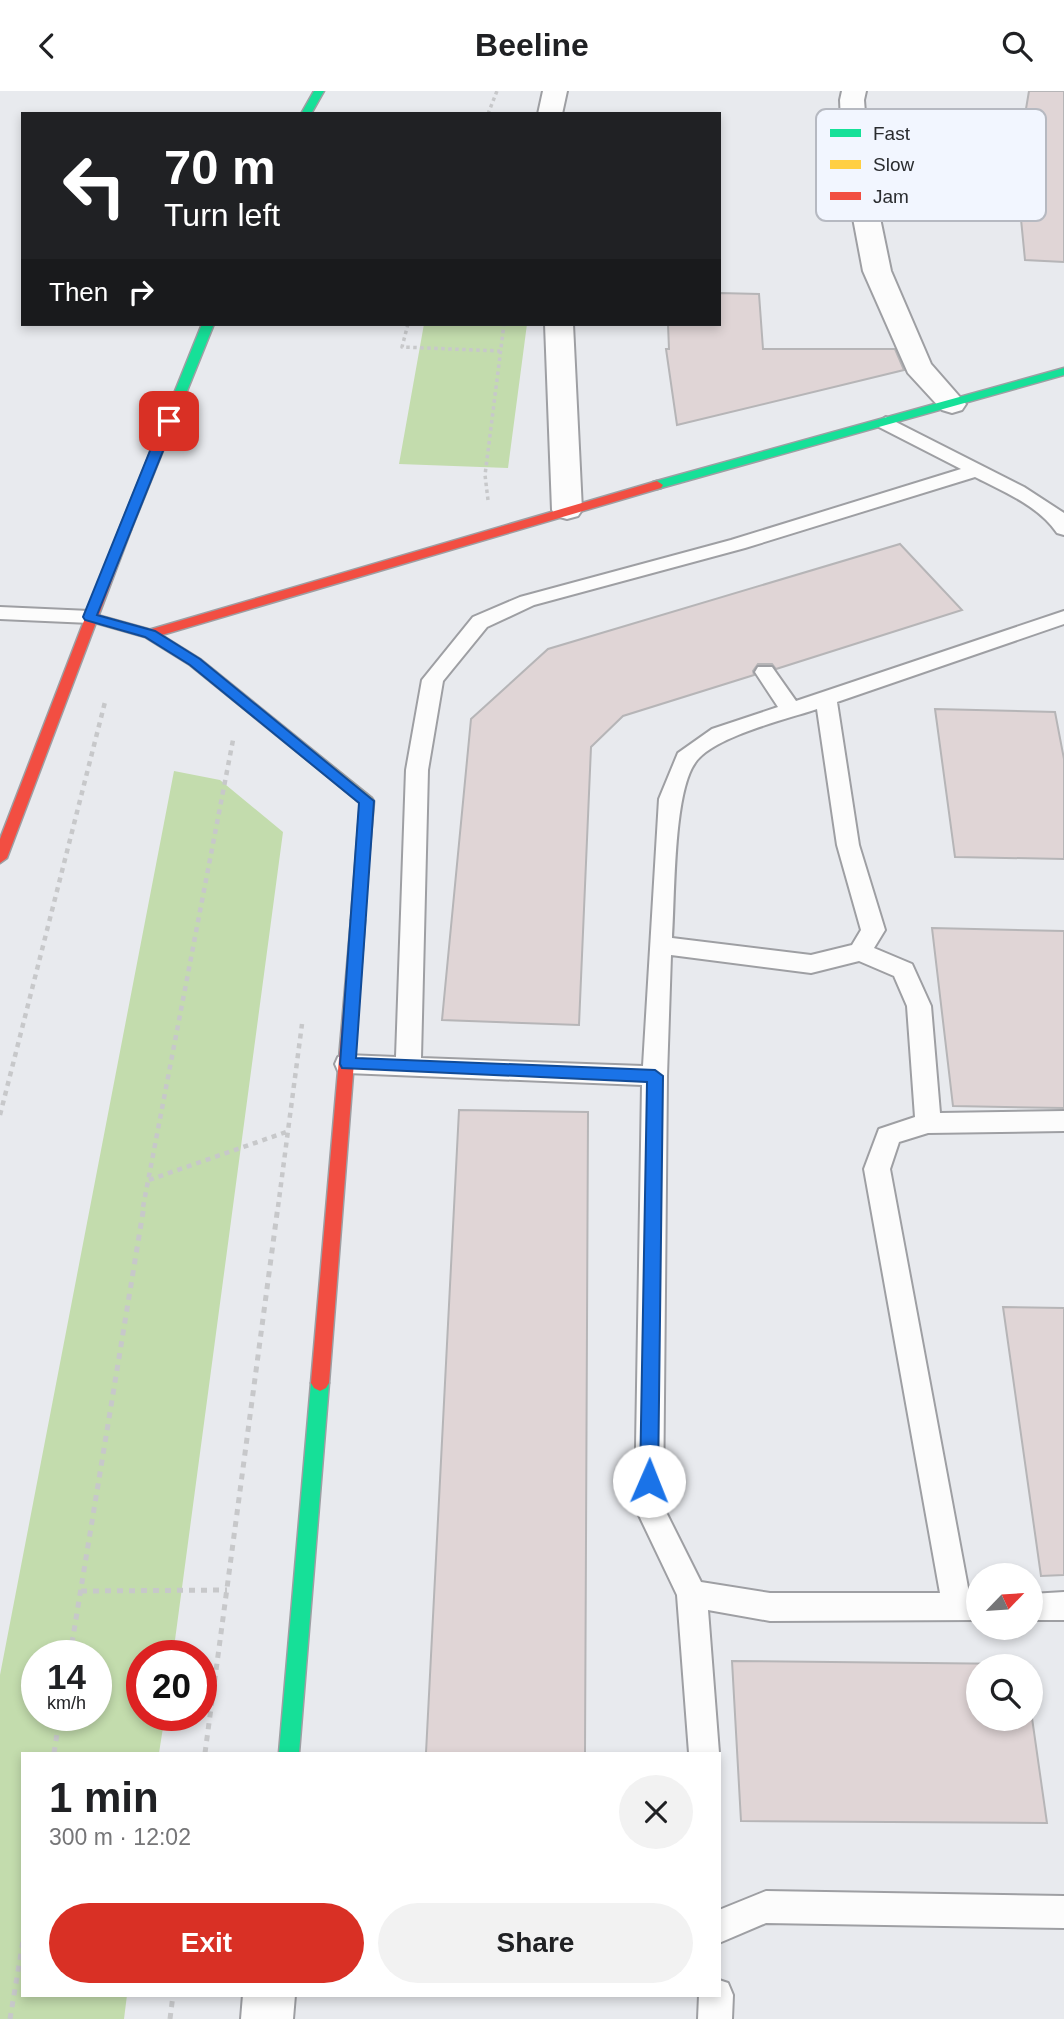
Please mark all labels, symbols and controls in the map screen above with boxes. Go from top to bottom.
icon: back [28,27,66,65]
text: Beeline [475,27,589,63]
icon: search [998,27,1036,65]
legend [816,109,1046,221]
text: Fast [873,123,911,144]
icon: left [49,140,140,231]
text: 70 m [164,140,276,194]
text: Slow [873,154,914,175]
text: Jam [873,186,909,207]
text: Turn left [164,197,280,233]
icon: right [122,273,160,311]
text: Then [49,277,108,307]
pin [139,391,199,451]
icon: arrive [150,402,188,440]
position arrow [612,1444,686,1518]
north arrow [966,1563,1043,1640]
map controls [966,1563,1043,1731]
speed limit sign: 20 [126,1640,217,1731]
button: search [966,1654,1043,1731]
text: 14 [47,1657,86,1696]
text: km/h [47,1693,86,1713]
text: 1 min [49,1774,159,1821]
button: close [619,1775,693,1849]
text: 300 m · 12:02 [49,1824,191,1850]
button: Exit [49,1903,364,1983]
button: Share [378,1903,693,1983]

